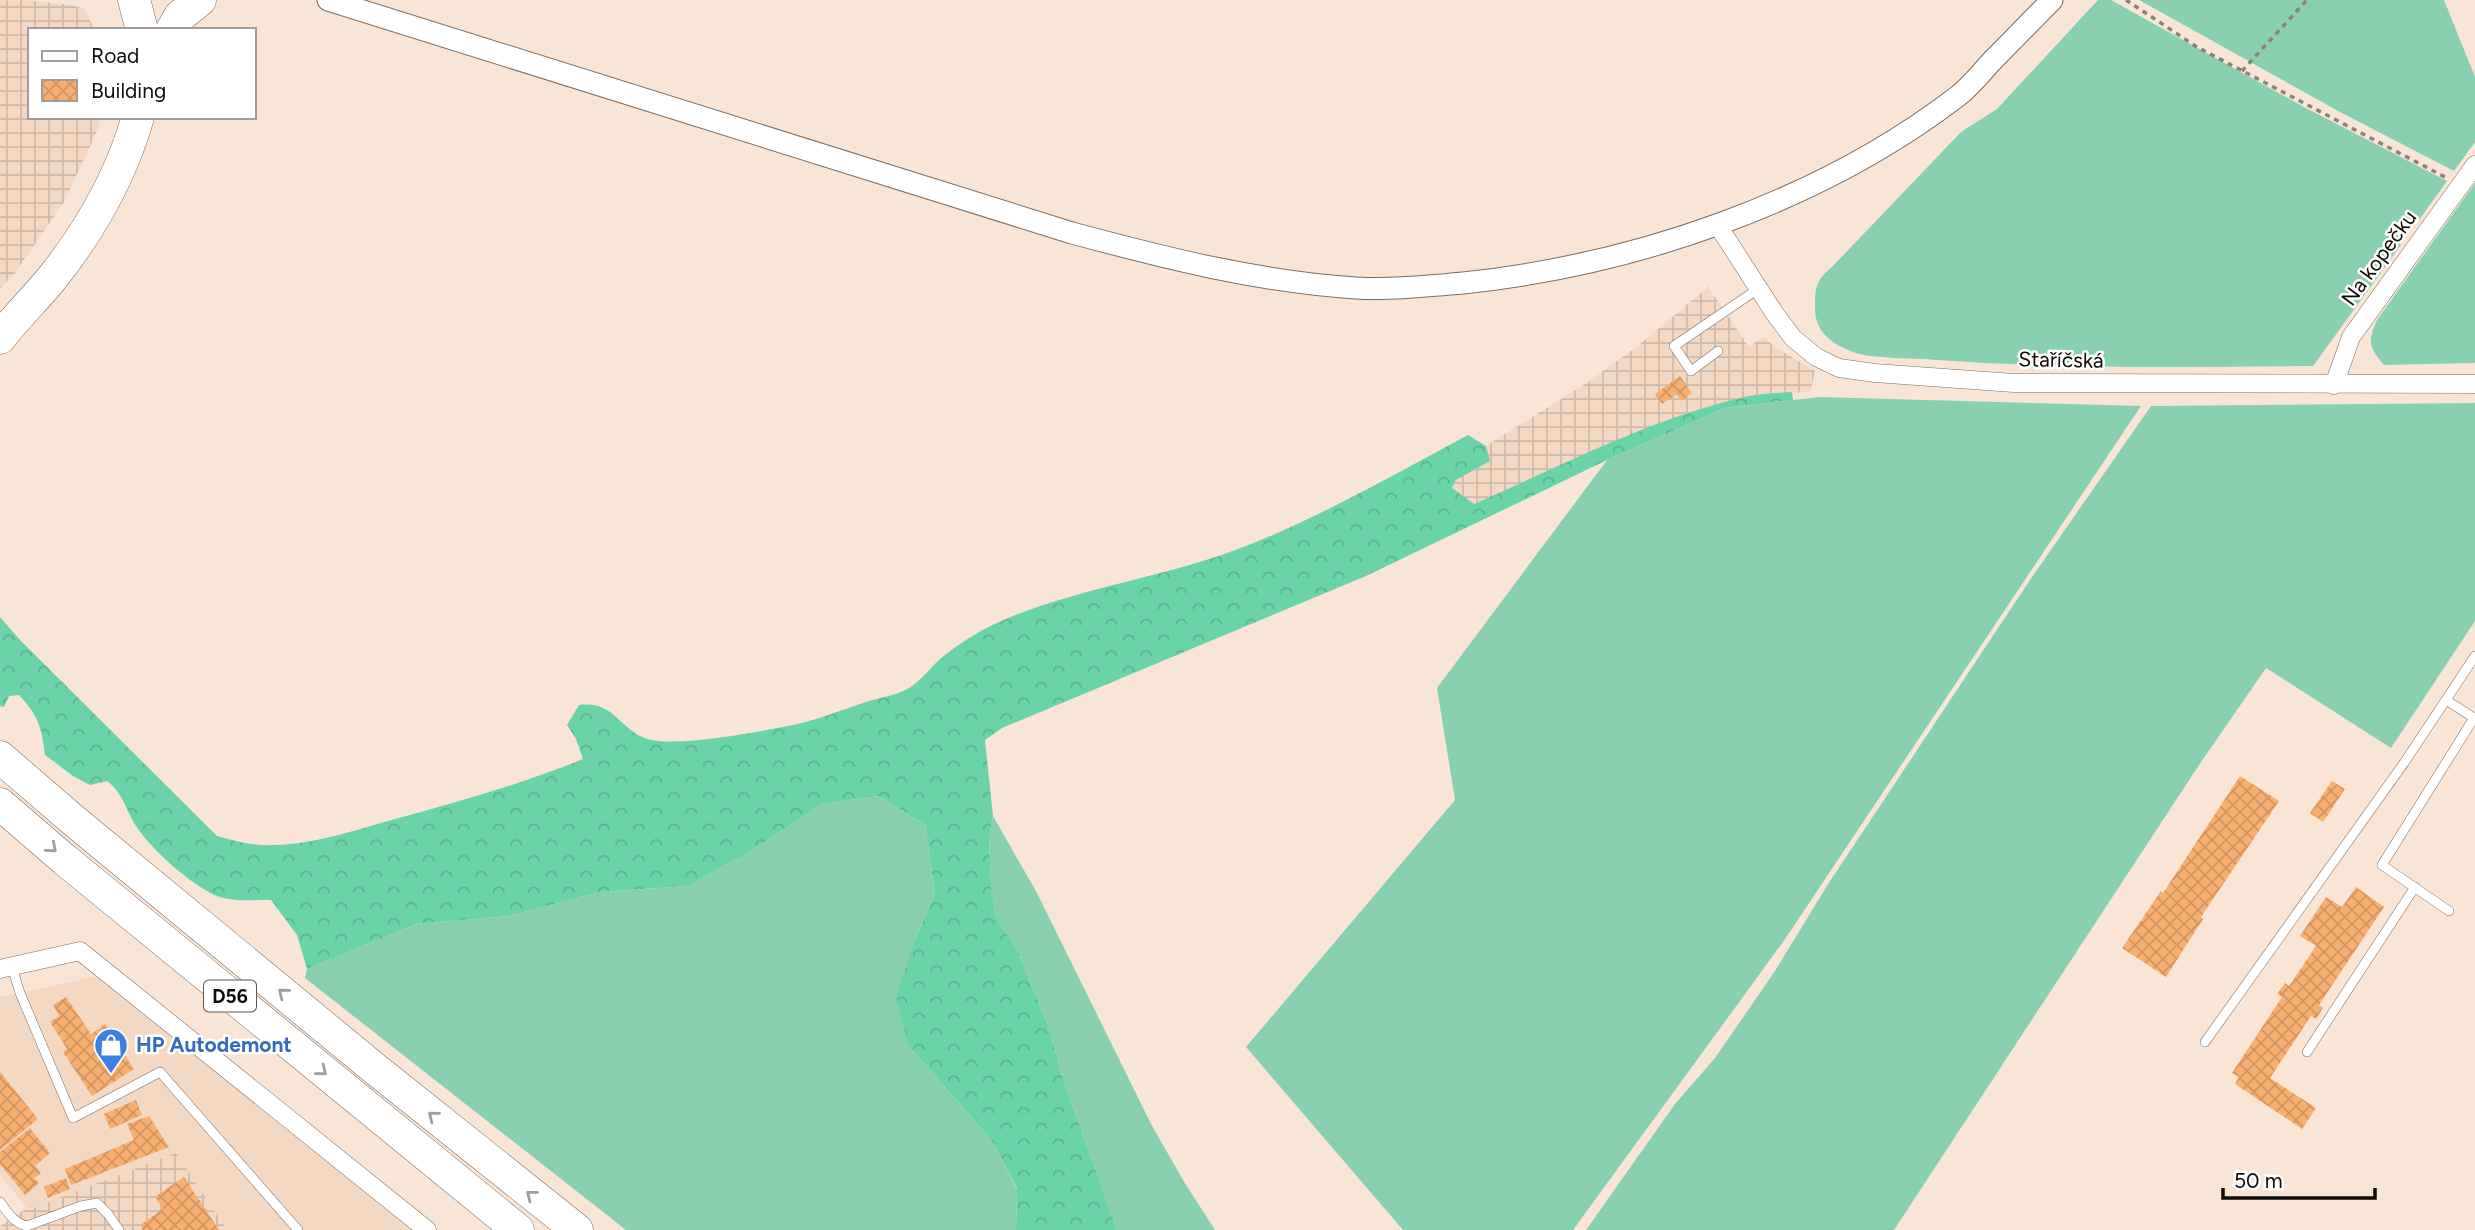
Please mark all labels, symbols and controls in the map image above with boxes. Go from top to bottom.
legend [28,28,256,119]
text: Road [91,43,139,68]
text: Building [91,78,166,103]
street label: Na kopečku [2336,205,2421,310]
street label: Staříčská [2018,346,2104,373]
one-way arrow [43,840,56,852]
road number: D56 [204,980,256,1012]
one-way arrow [279,989,292,1001]
shop icon: HP Autodemont [92,1026,130,1075]
place label: HP Autodemont [136,1032,292,1057]
one-way arrow [313,1063,326,1075]
one-way arrow [429,1112,442,1124]
scale bar [2223,1156,2375,1200]
text: 50 m [2234,1168,2283,1193]
one-way arrow [527,1190,539,1203]

